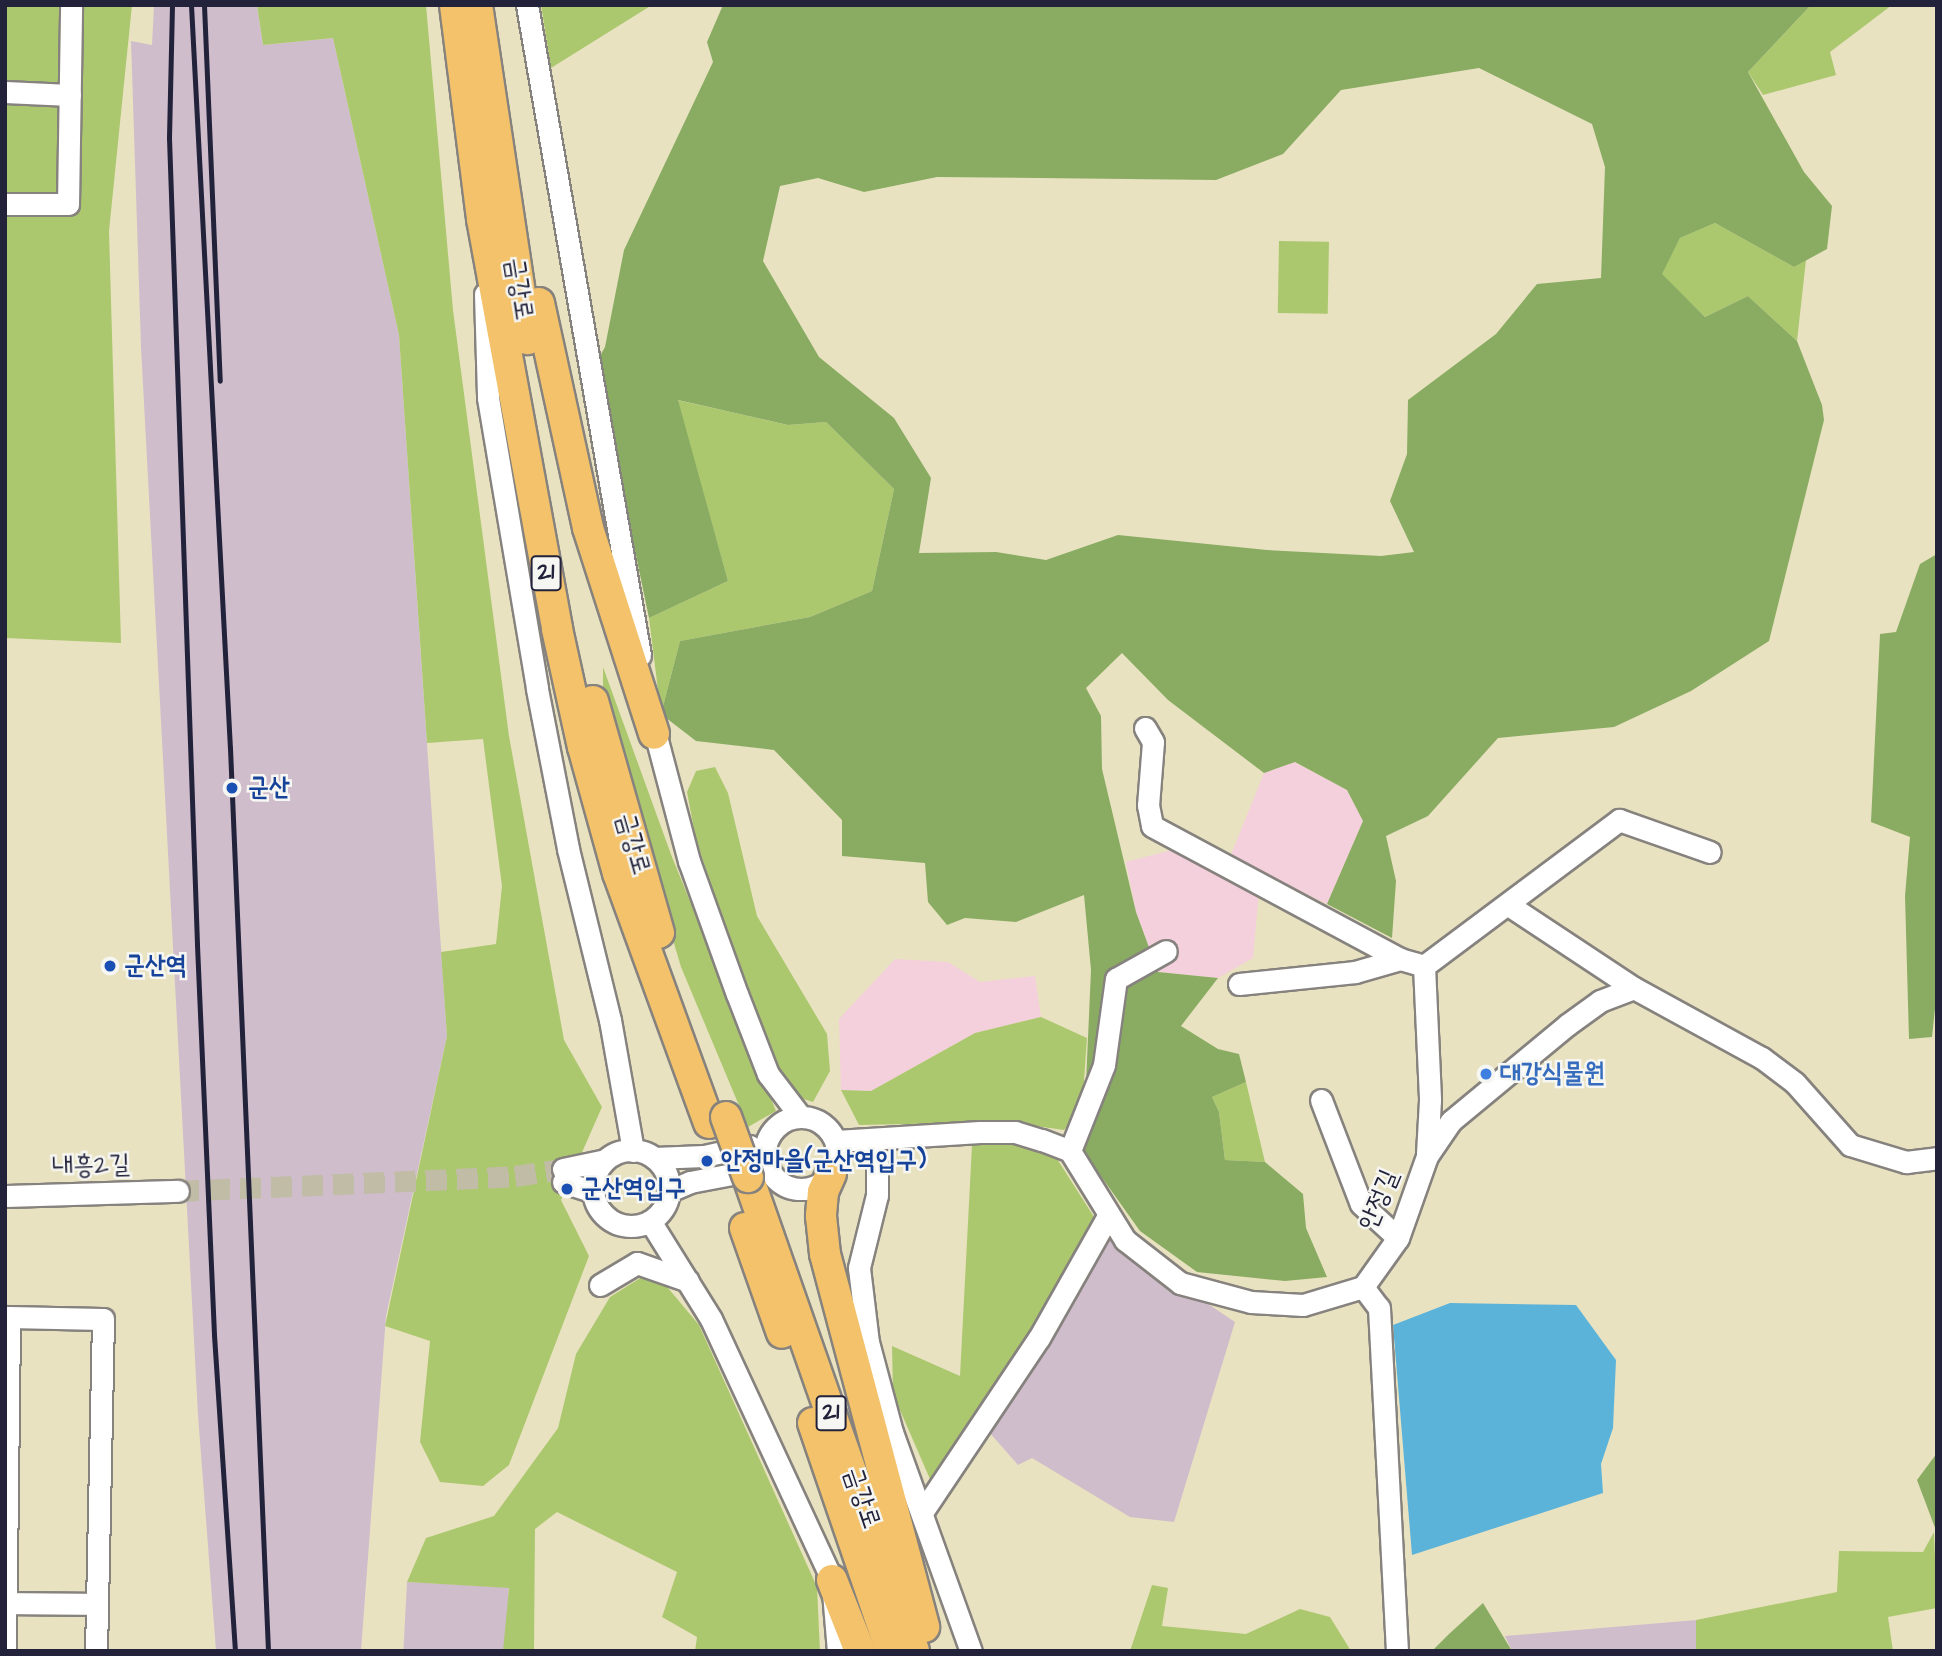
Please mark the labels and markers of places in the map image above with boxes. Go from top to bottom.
place label: 군산 [248,772,290,804]
marker: 군산 [222,778,242,798]
place label: 군산역 [124,950,187,982]
marker: 군산역 [102,958,118,974]
place label: 대강식물원 [1500,1058,1605,1090]
marker: 대강식물원 [1478,1066,1494,1082]
place label: 안정마을(군산역입구) [721,1145,926,1177]
marker: 안정마을(군산역입구) [699,1153,715,1169]
place label: 군산역입구 [581,1173,686,1205]
marker: 군산역입구 [559,1181,575,1197]

